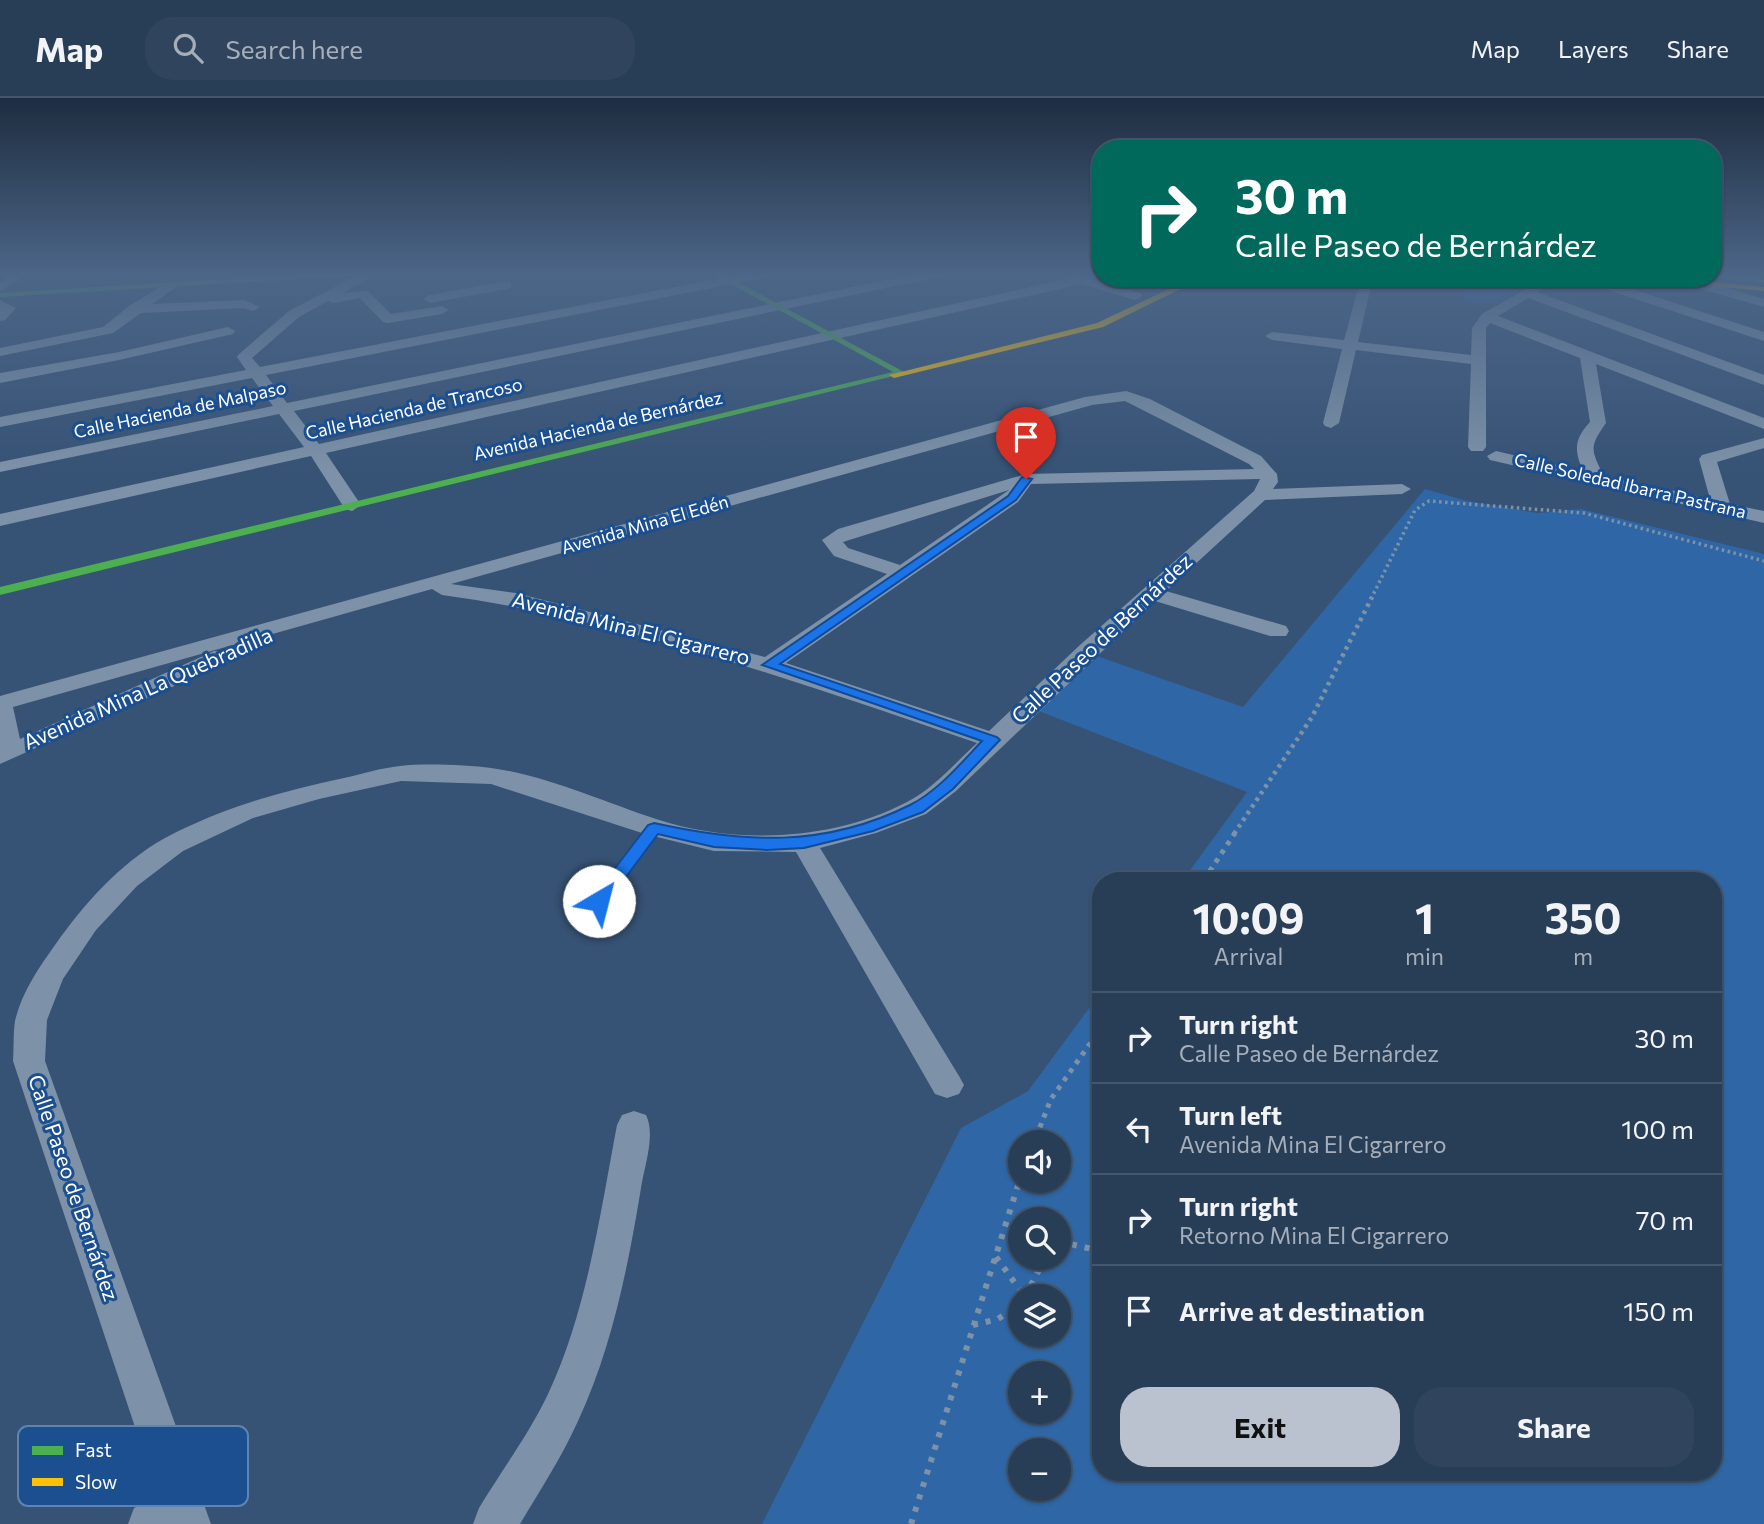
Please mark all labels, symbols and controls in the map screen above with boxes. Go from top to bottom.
search box [145,17,635,80]
text: Map [35,28,103,69]
icon: search [169,29,207,67]
text: Search here [225,33,363,64]
text: Map [1471,34,1520,63]
text: Layers [1558,34,1629,63]
text: Share [1667,34,1729,63]
text: 30 m [1235,164,1348,224]
icon: right [1120,168,1211,259]
text: Calle Paseo de Bernárdez [1235,224,1597,264]
street label: Calle Hacienda de Trancoso [303,372,524,444]
street label: Calle Hacienda de Malpaso [72,376,288,442]
street label: Avenida Hacienda de Bernárdez [471,386,724,464]
pin [996,407,1056,479]
icon: arrive [1007,418,1045,456]
street label: Calle Soledad Ibarra Pastrana [1512,448,1748,522]
street label: Avenida Mina El Edén [559,490,731,558]
street label: Calle Paseo de Bernárdez [1006,548,1196,728]
street label: Avenida Mina El Cigarrero [510,586,753,669]
street label: Avenida Mina La Quebradilla [19,621,276,754]
position arrow [562,864,636,938]
text: 10:09 [1193,891,1304,943]
text: 1 [1415,891,1434,943]
text: 350 [1545,891,1621,943]
text: Arrival [1214,942,1283,970]
text: min [1405,942,1444,970]
text: m [1573,942,1593,970]
text: Turn right [1179,1008,1298,1039]
icon: right [1120,1019,1158,1057]
text: 30 m [1635,1022,1694,1053]
text: Calle Paseo de Bernárdez [1179,1039,1439,1067]
street label: Calle Paseo de Bernárdez [24,1071,125,1304]
text: Turn left [1179,1099,1282,1130]
icon: left [1120,1110,1158,1148]
text: 100 m [1621,1113,1694,1144]
map controls [1008,1130,1071,1501]
button: sound [1008,1130,1071,1193]
text: Avenida Mina El Cigarrero [1179,1130,1446,1158]
text: Turn right [1179,1190,1298,1221]
icon: right [1120,1201,1158,1239]
text: 70 m [1636,1204,1694,1235]
button: search [1008,1207,1071,1270]
text: Retorno Mina El Cigarrero [1179,1221,1449,1249]
button: layers [1008,1284,1071,1347]
icon: arrive [1120,1292,1158,1330]
text: Arrive at destination [1179,1295,1425,1326]
text: 150 m [1623,1295,1694,1326]
button: + [1008,1361,1071,1424]
button: Exit [1120,1387,1400,1467]
button: Share [1414,1387,1694,1467]
legend [18,1426,248,1506]
text: Fast [75,1438,112,1461]
button: − [1008,1438,1071,1501]
text: Slow [75,1470,117,1493]

